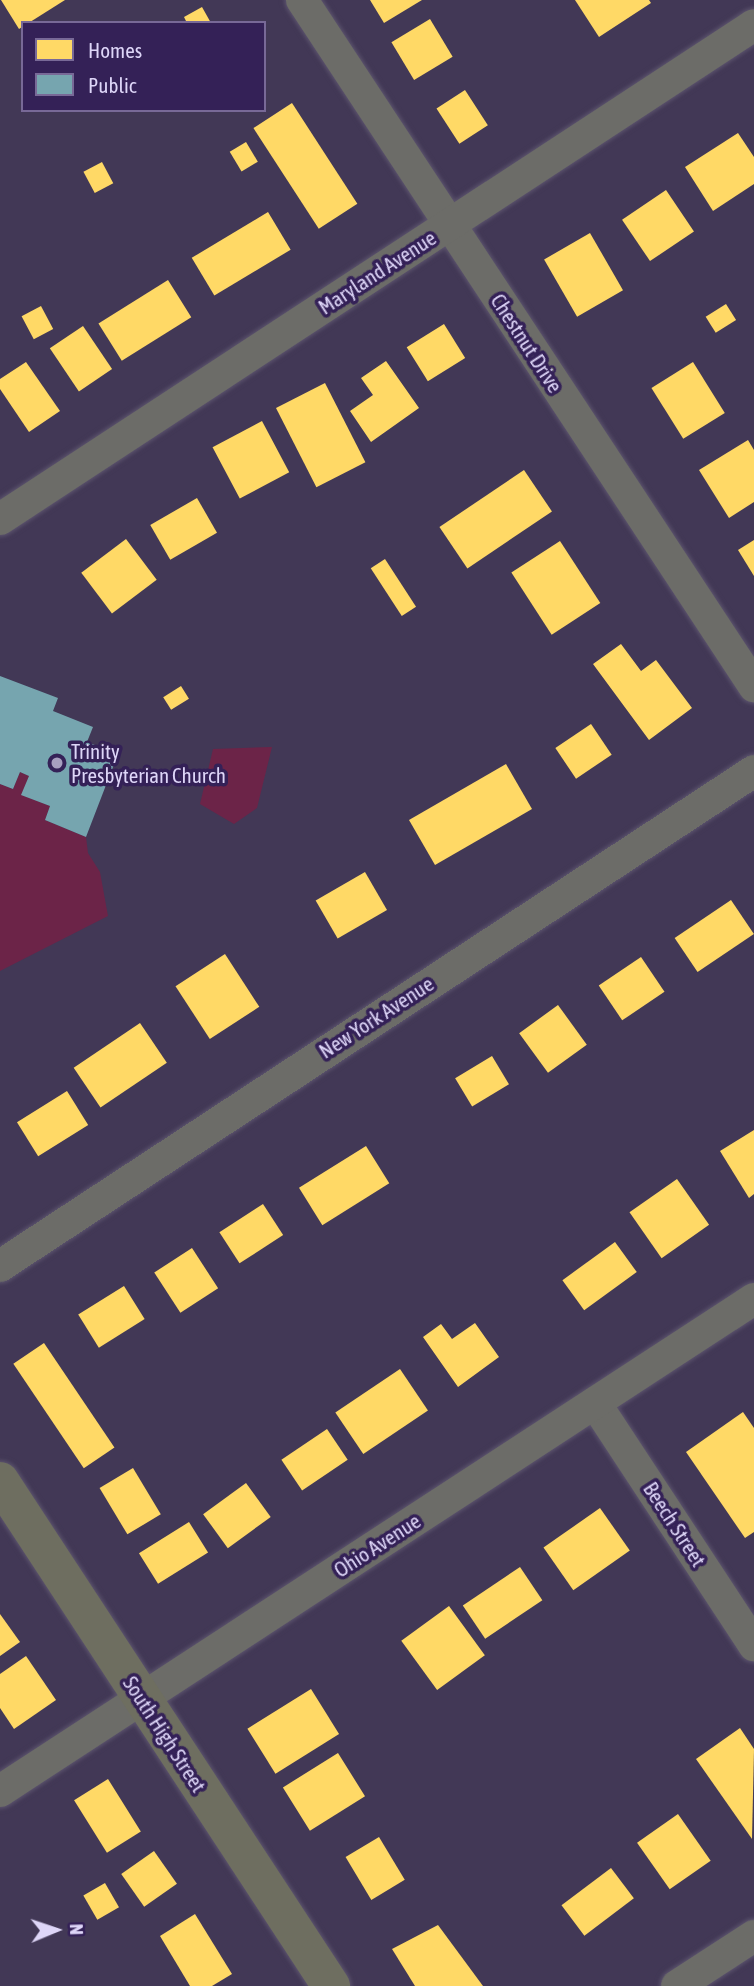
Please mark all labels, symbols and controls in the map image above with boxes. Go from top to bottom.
legend [21,21,266,112]
text: Homes [88,38,142,62]
text: Public [88,73,137,97]
street label: Maryland Avenue [313,225,441,319]
street label: Chestnut Drive [486,289,568,397]
place label: Trinity Presbyterian Church [71,738,226,788]
marker: Trinity Presbyterian Church [49,755,65,771]
street label: New York Avenue [314,971,438,1063]
street label: Beech Street [638,1477,712,1571]
street label: Ohio Avenue [329,1508,425,1582]
street label: South High Street [118,1671,212,1797]
north arrow [21,1895,91,1965]
text: N [66,1923,88,1935]

